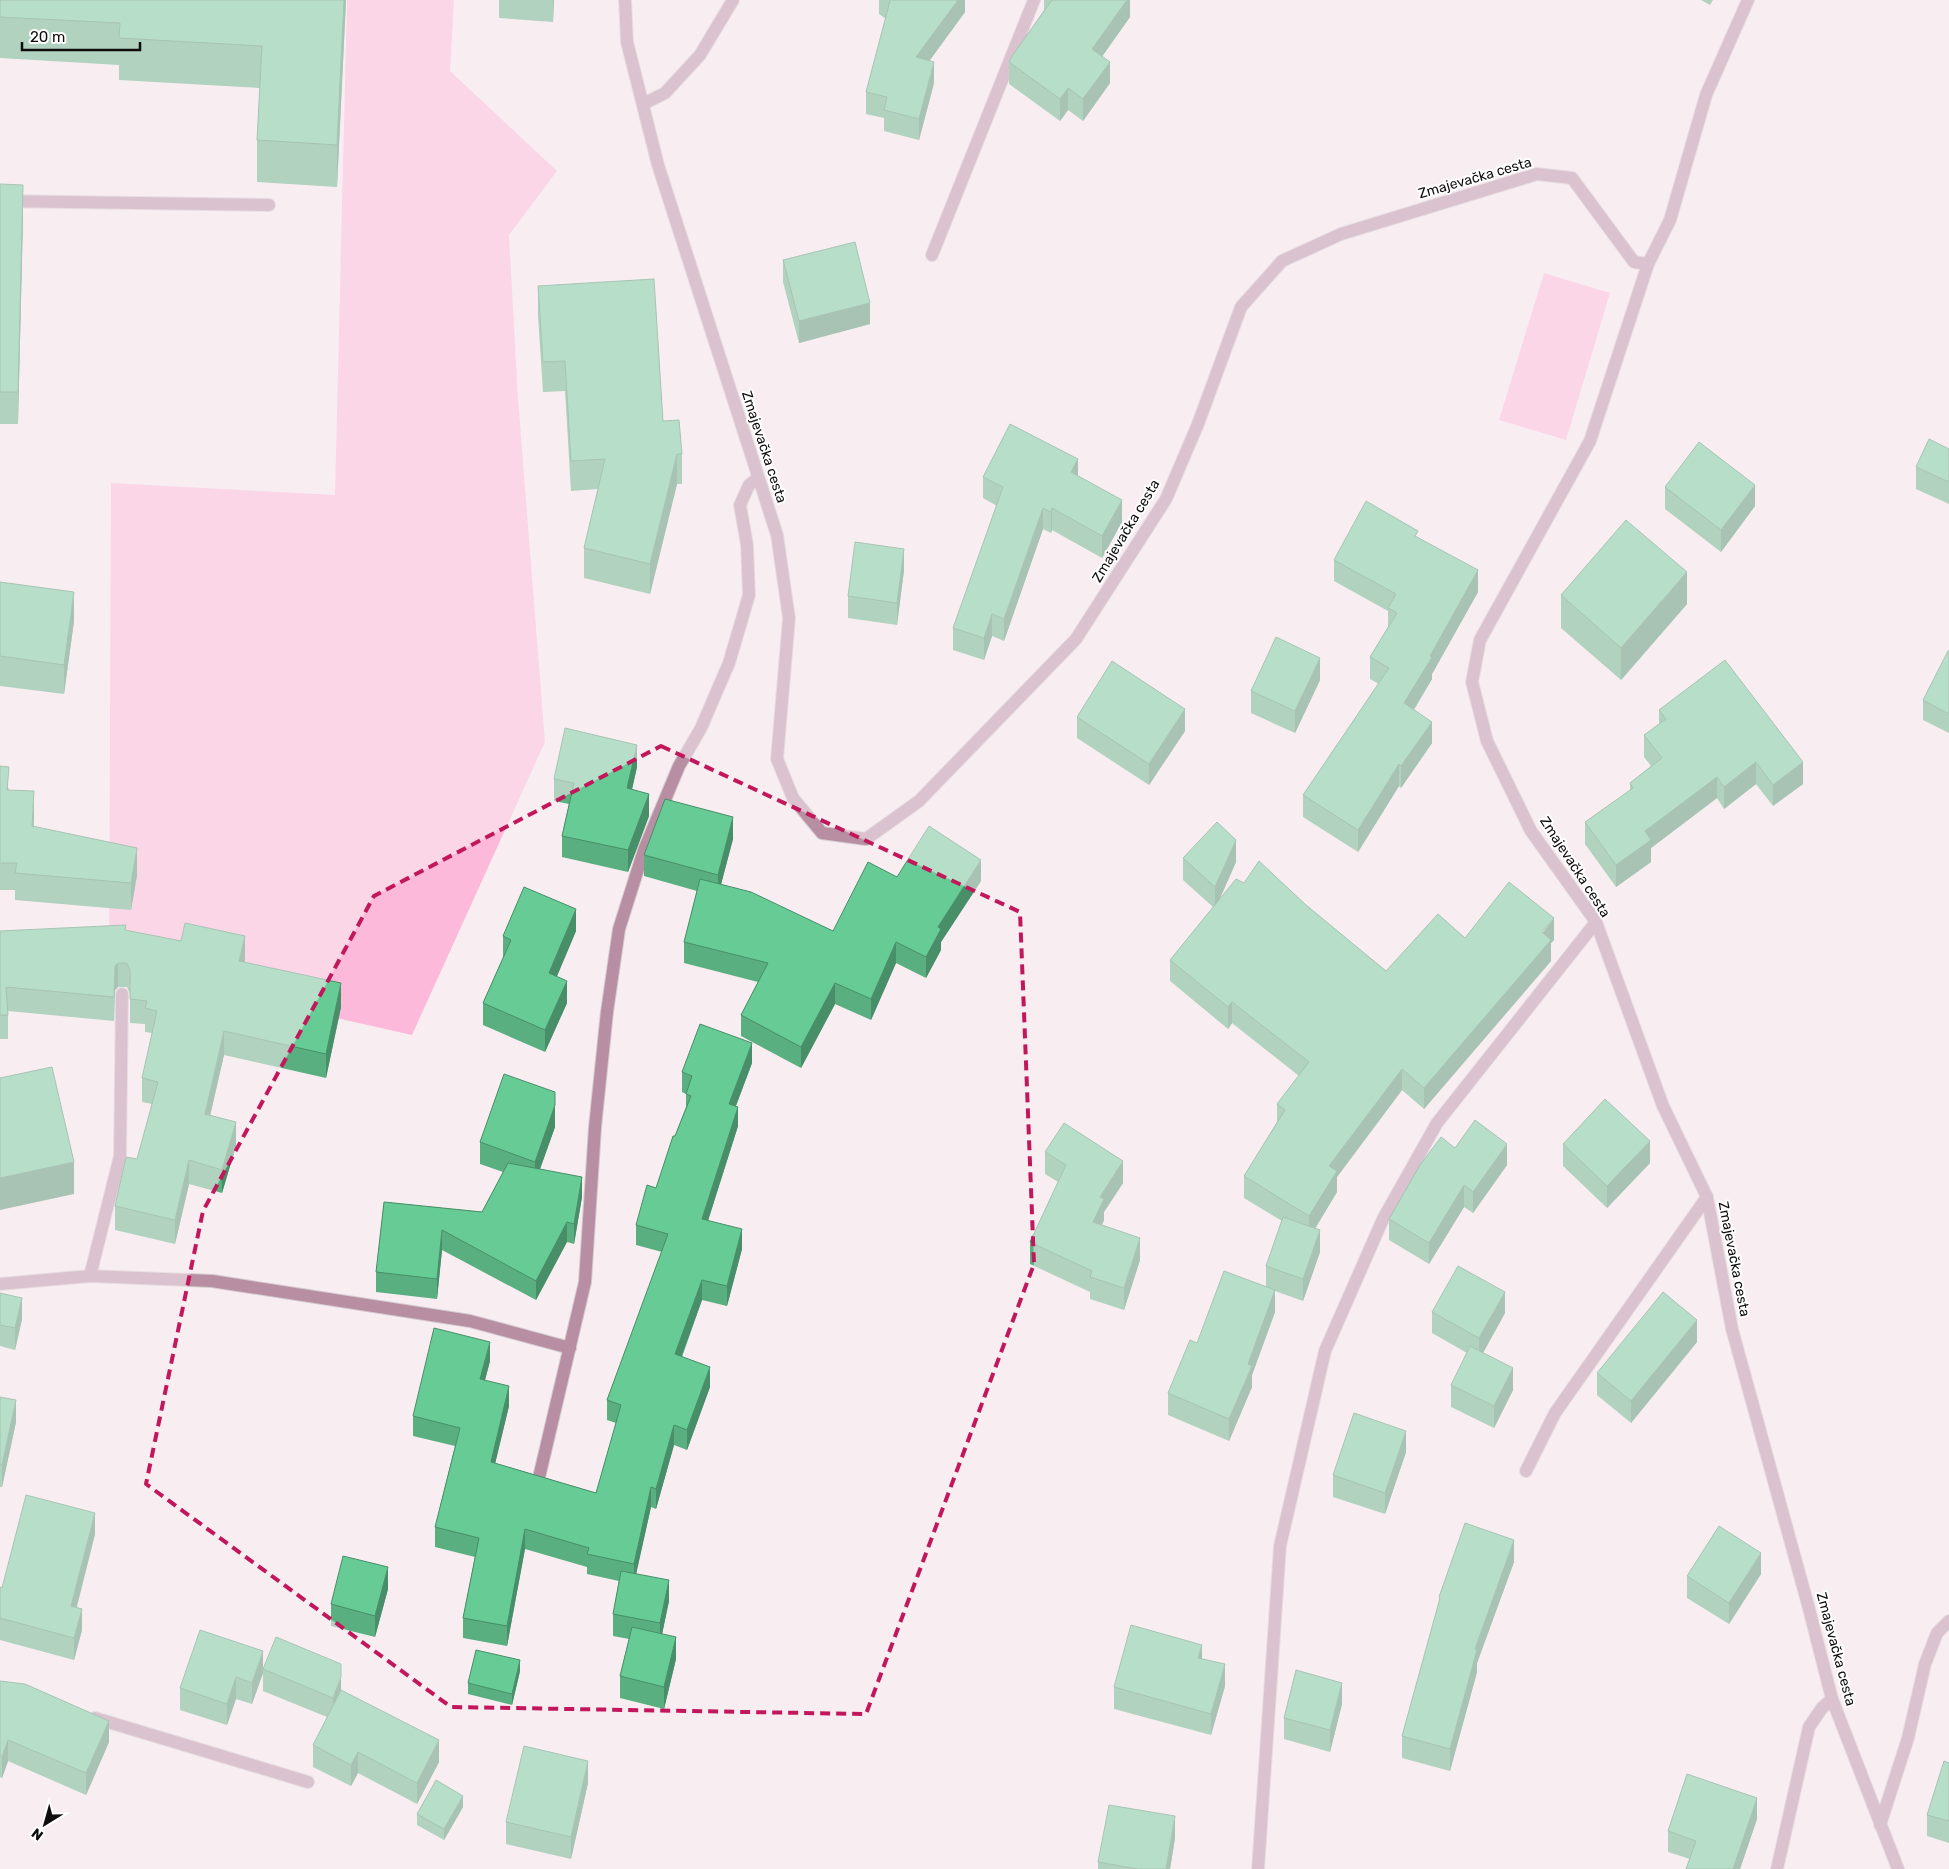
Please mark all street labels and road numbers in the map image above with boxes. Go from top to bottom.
street label: Zmajevačka cesta [1416,154,1534,202]
street label: Zmajevačka cesta [738,389,790,505]
street label: Zmajevačka cesta [1089,477,1163,585]
street label: Zmajevačka cesta [1536,813,1614,921]
street label: Zmajevačka cesta [1715,1200,1753,1318]
street label: Zmajevačka cesta [1813,1590,1859,1708]

